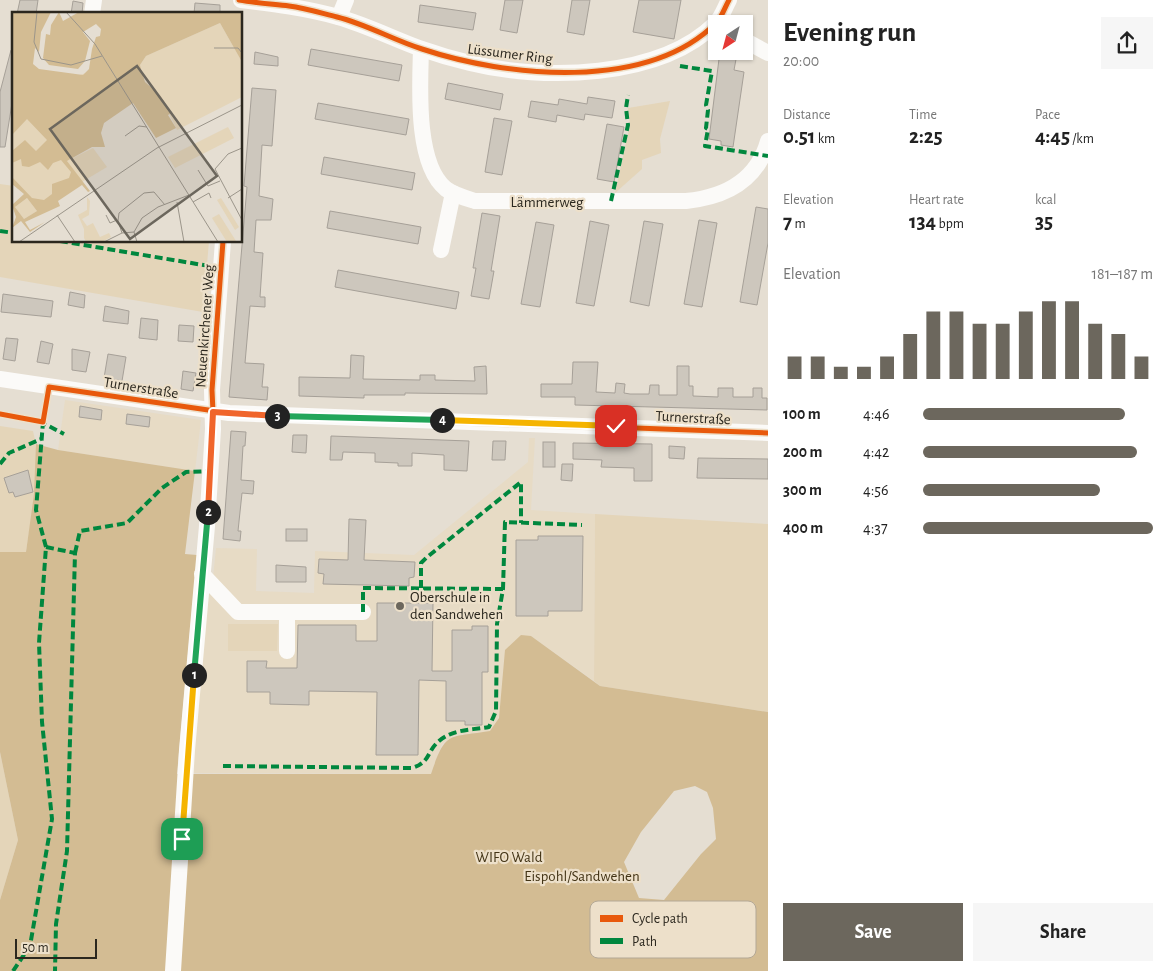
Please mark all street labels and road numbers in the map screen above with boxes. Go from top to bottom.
street label: Lüssumer Ring [467,41,554,67]
street label: Lämmerweg [511,195,584,210]
street label: Neuenkirchener Weg [193,263,217,388]
street label: Turnerstraße [103,375,179,401]
street label: Turnerstraße [655,409,731,427]

